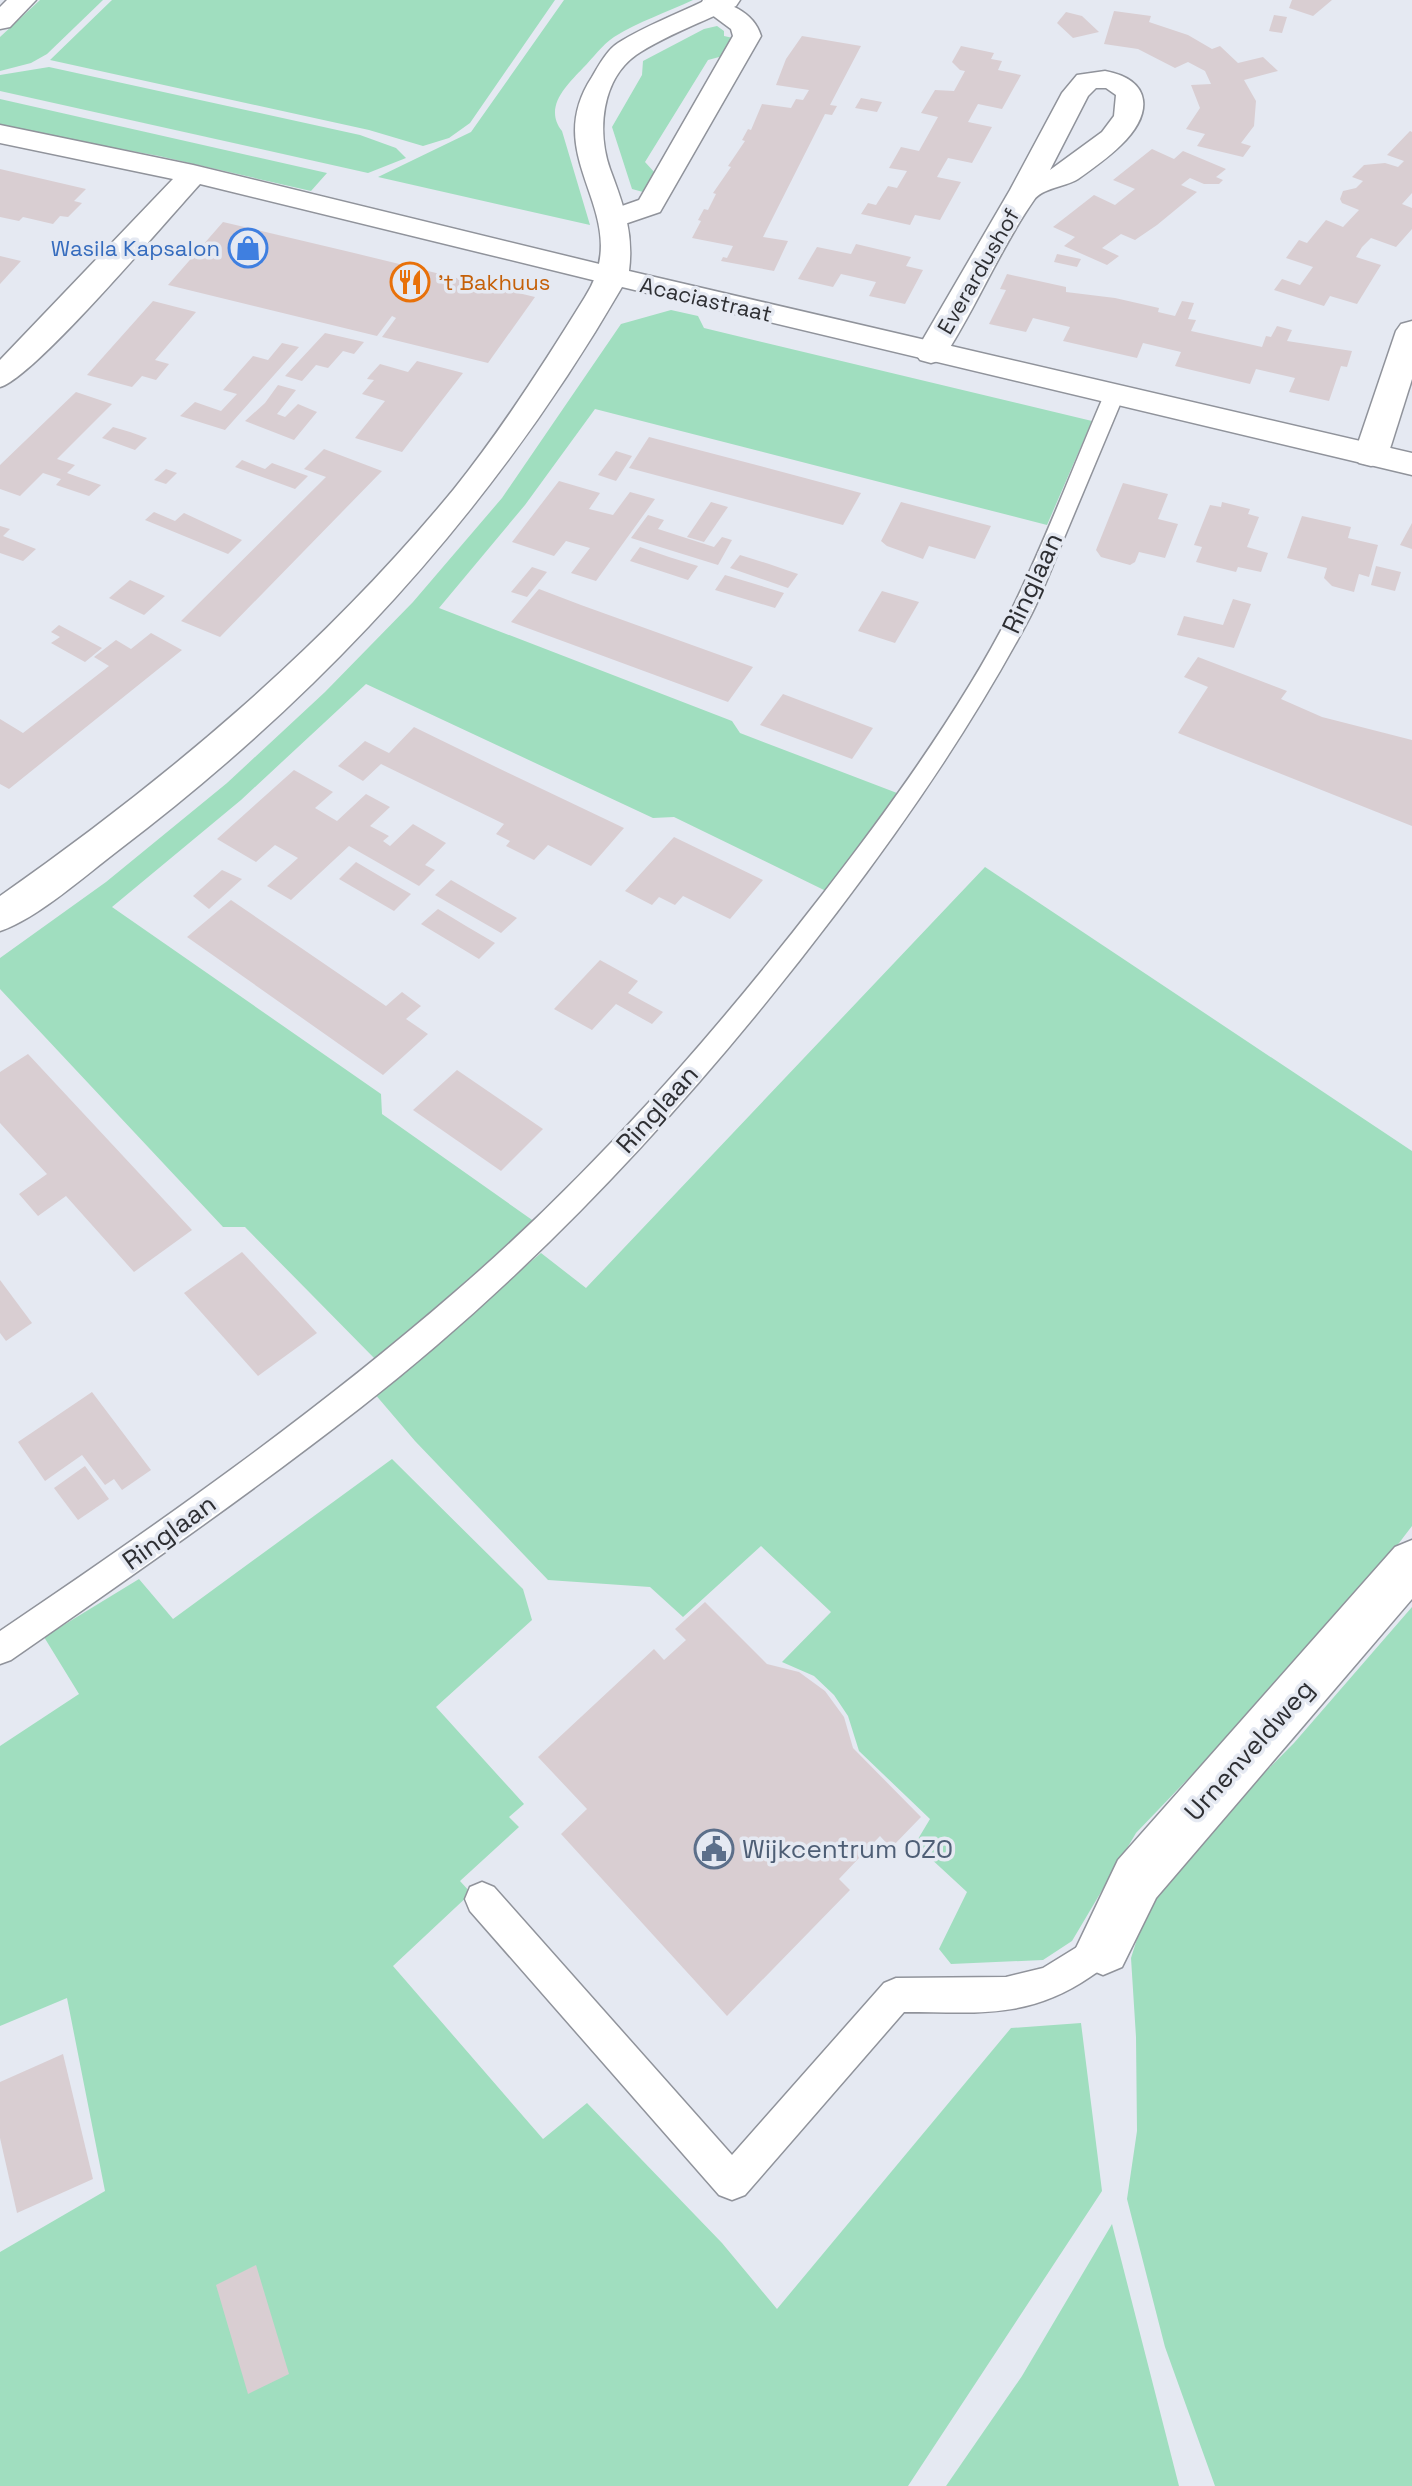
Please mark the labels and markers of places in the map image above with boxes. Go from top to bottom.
shop icon: Wasila Kapsalon [227,227,269,269]
place label: Wasila Kapsalon [51,234,220,262]
restaurant icon: 't Bakhuus [389,261,431,303]
place label: 't Bakhuus [438,268,550,296]
public building icon: Wijkcentrum OZO [693,1828,735,1870]
place label: Wijkcentrum OZO [742,1832,953,1866]

